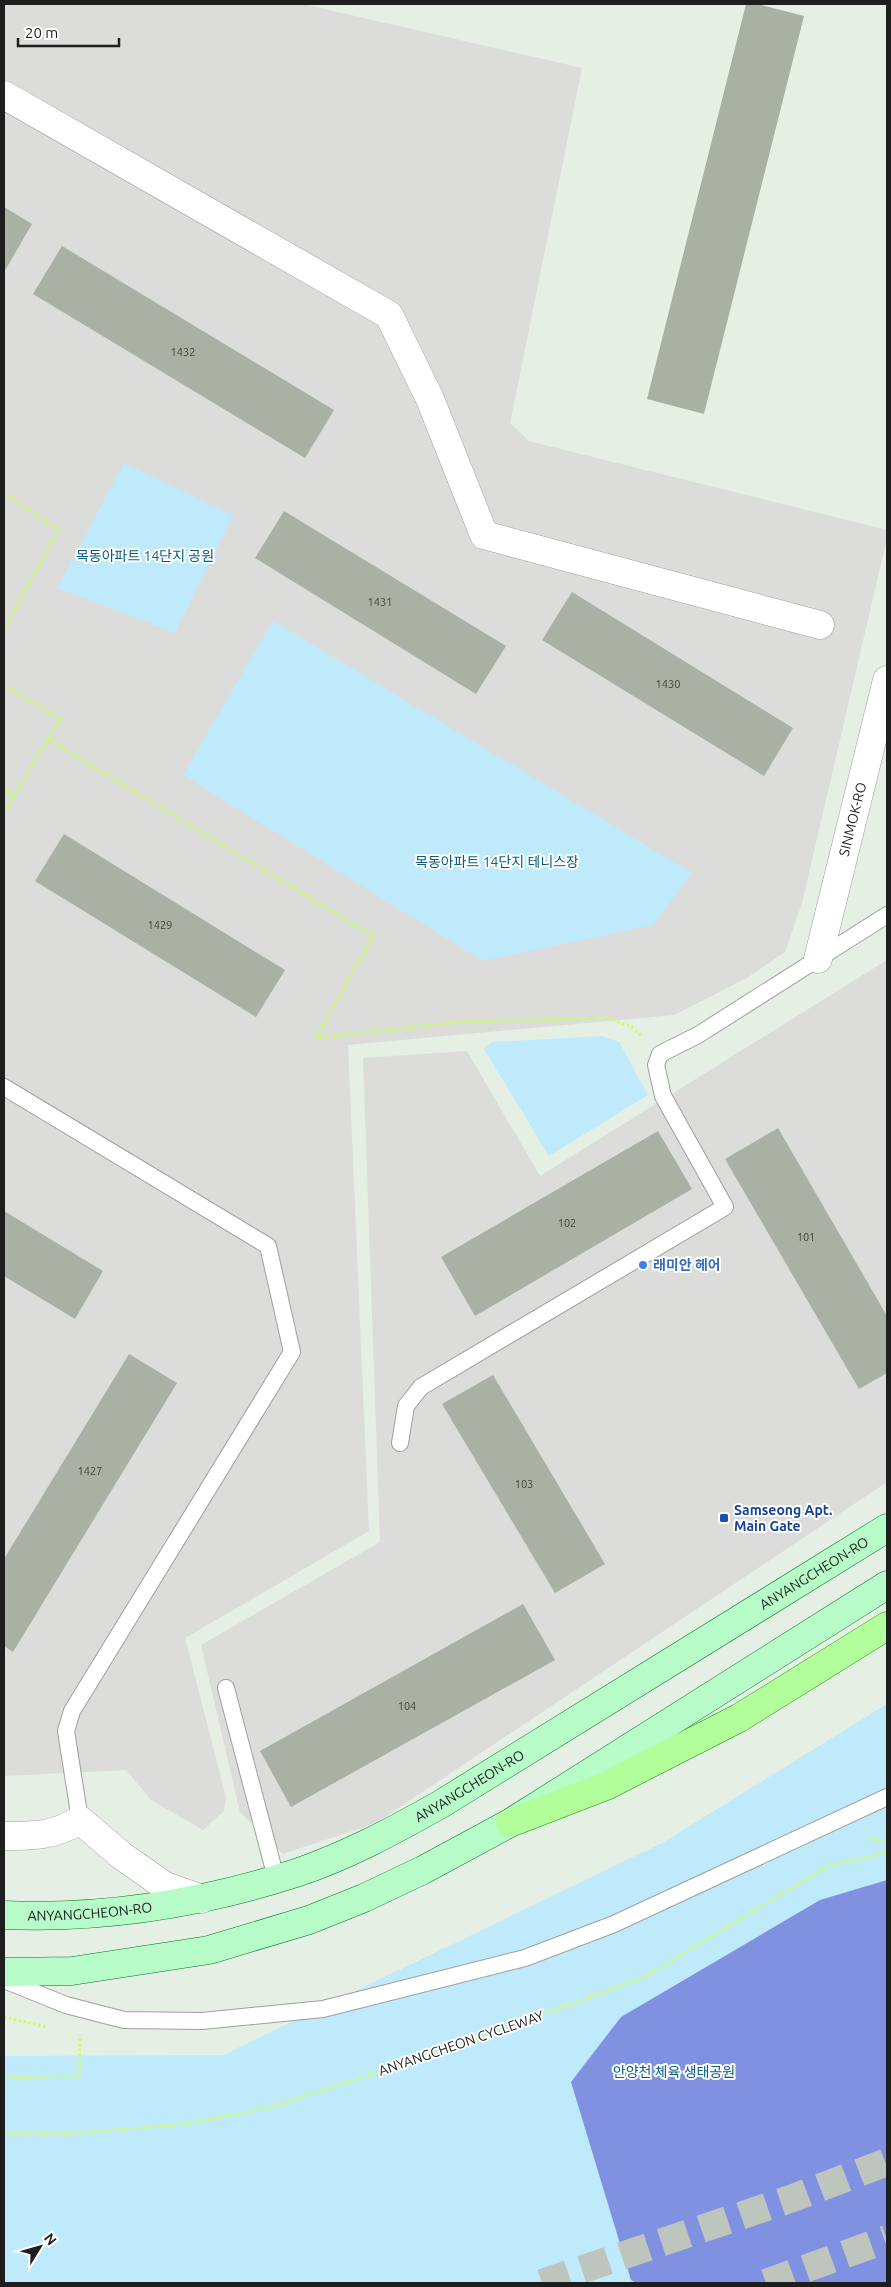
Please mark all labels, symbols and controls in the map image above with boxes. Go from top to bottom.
scale bar [18,15,119,47]
text: 20 m [25,24,58,41]
house number: 1432 [171,346,195,358]
park label: 목동아파트 14단지 공원 [76,548,214,564]
house number: 1431 [368,596,392,608]
house number: 1430 [656,678,680,690]
street label: SINMOK-RO [836,780,869,858]
park label: 목동아파트 14단지 테니스장 [415,854,579,870]
house number: 1429 [148,919,172,931]
house number: 102 [558,1217,576,1229]
house number: 101 [797,1231,815,1243]
place label: 래미안 헤어 [653,1257,721,1273]
marker: 래미안 헤어 [637,1259,649,1271]
house number: 1427 [78,1465,102,1477]
house number: 103 [515,1478,533,1490]
place label: Samseong Apt. Main Gate [734,1502,833,1534]
marker: Samseong Apt. Main Gate [718,1512,730,1524]
street label: ANYANGCHEON-RO [757,1533,872,1613]
house number: 104 [398,1700,416,1712]
street label: ANYANGCHEON-RO [412,1746,527,1825]
street label: ANYANGCHEON-RO [27,1899,153,1924]
street label: ANYANGCHEON CYCLEWAY [376,2007,546,2079]
park label: 안양천 체육 생태공원 [613,2064,735,2080]
north arrow [15,2222,65,2272]
text: N [41,2230,60,2248]

